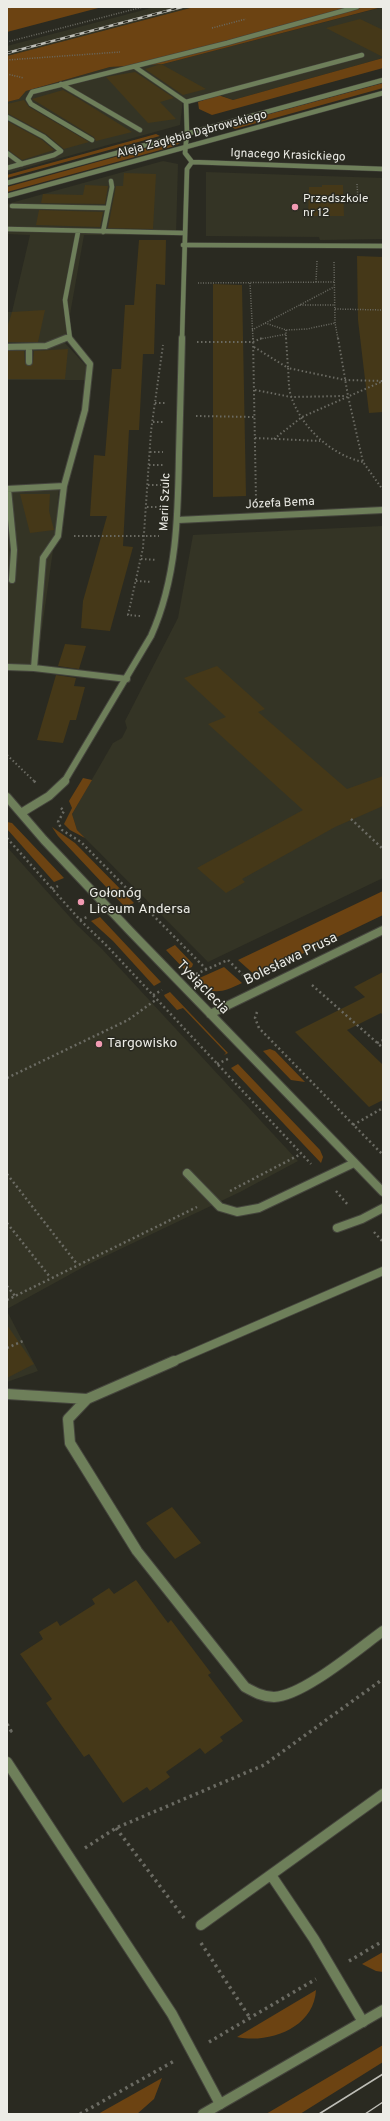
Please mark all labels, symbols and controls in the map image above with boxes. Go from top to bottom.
street label: Aleja Zagłębia Dąbrowskiego [115,108,269,162]
street label: Ignacego Krasickiego [230,147,346,165]
place label: Przedszkole nr 12 [303,193,368,221]
marker: Przedszkole nr 12 [290,202,300,212]
street label: Marii Szulc [158,473,174,531]
street label: Józefa Bema [245,495,315,513]
place label: Gołonóg Liceum Andersa [89,886,190,918]
marker: Gołonóg Liceum Andersa [76,897,86,907]
street label: Bolesława Prusa [241,930,341,990]
street label: Tysiąclecia [172,957,232,1019]
place label: Targowisko [107,1036,177,1052]
marker: Targowisko [94,1039,104,1049]

